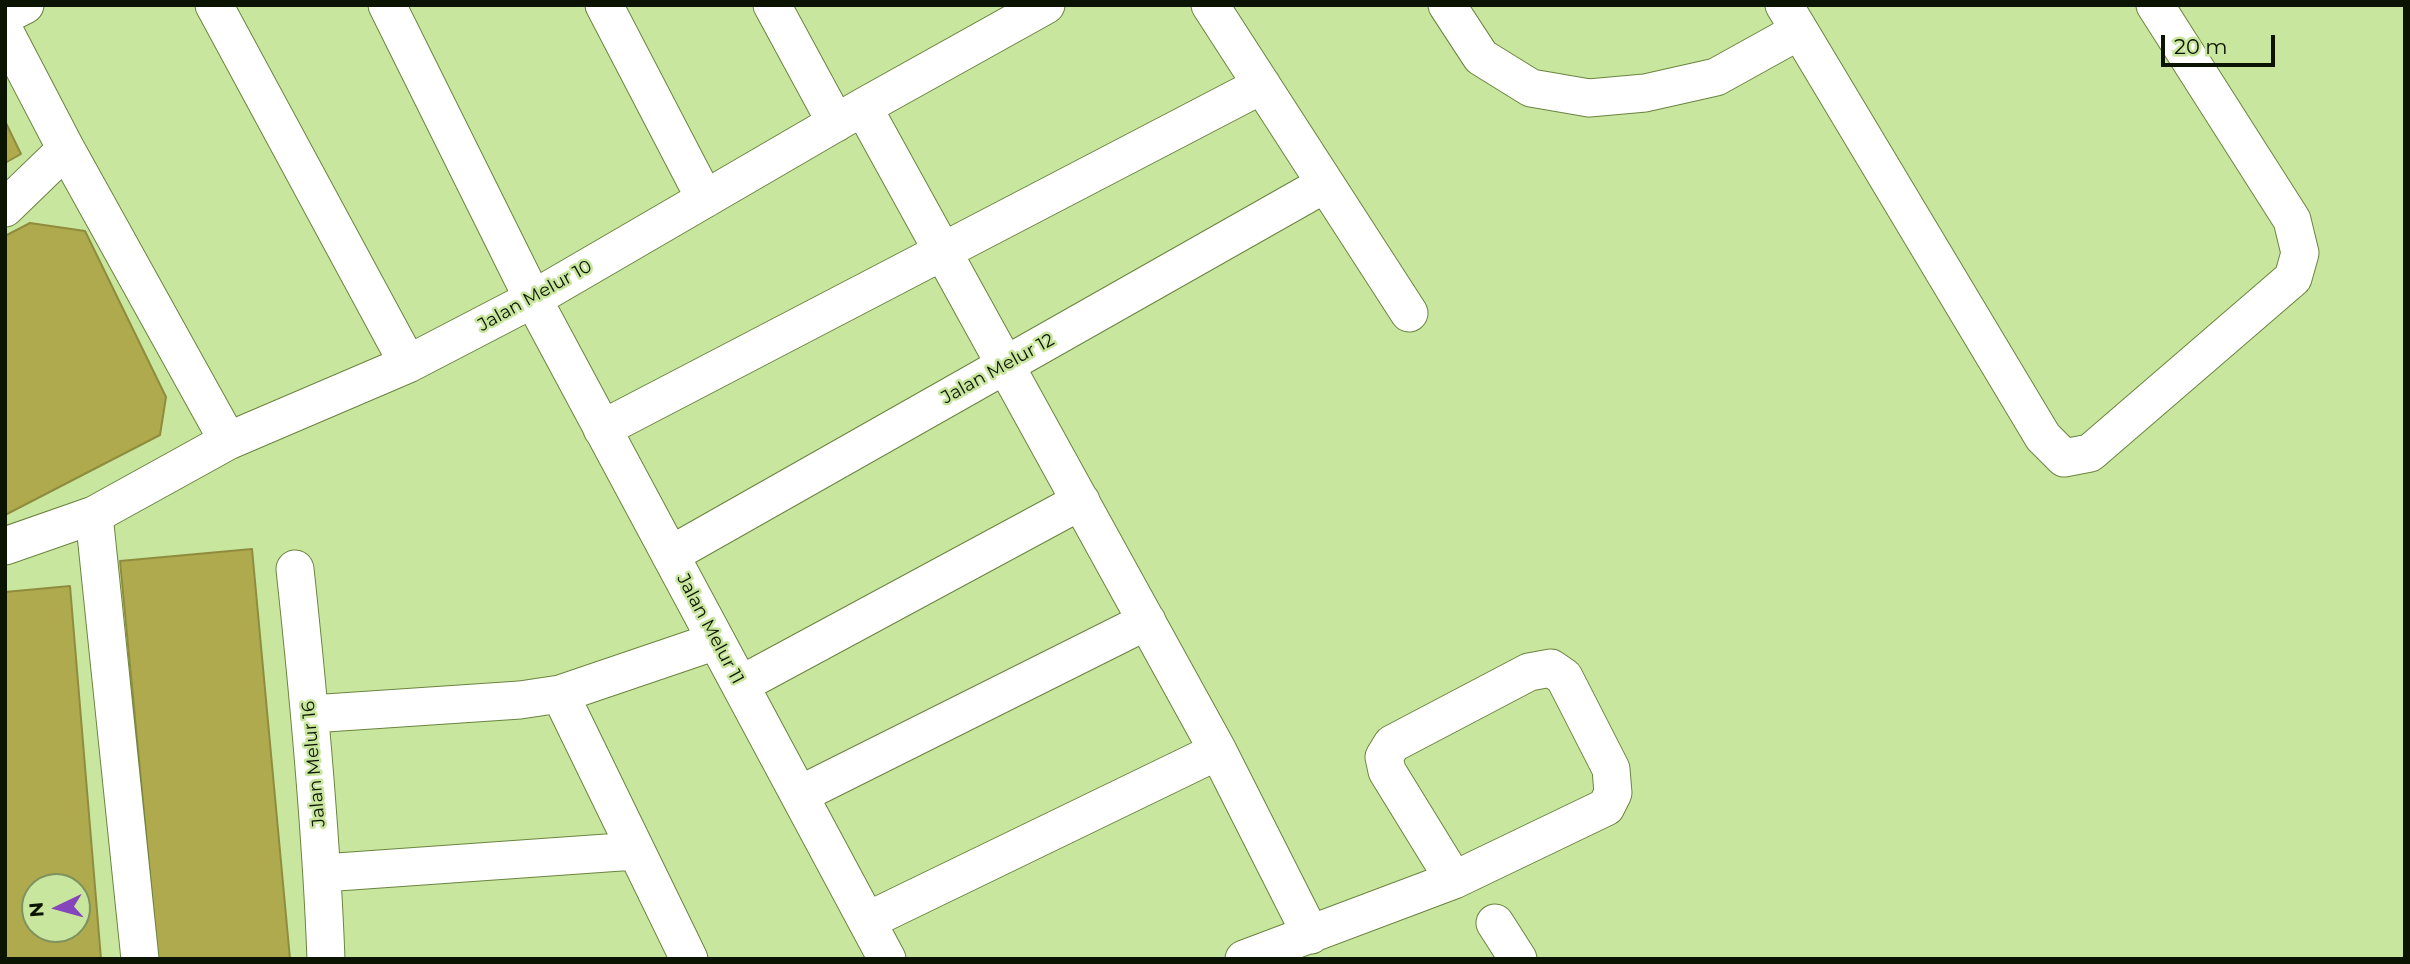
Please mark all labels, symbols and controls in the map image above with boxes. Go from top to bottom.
scale bar [2165,21,2279,65]
text: 20 m [2174,34,2228,59]
street label: Jalan Melur 10 [474,256,596,336]
street label: Jalan Melur 12 [938,329,1058,409]
street label: Jalan Melur 11 [672,570,748,688]
street label: Jalan Melur 16 [298,700,330,828]
north arrow [21,873,91,943]
text: N [24,901,49,918]

